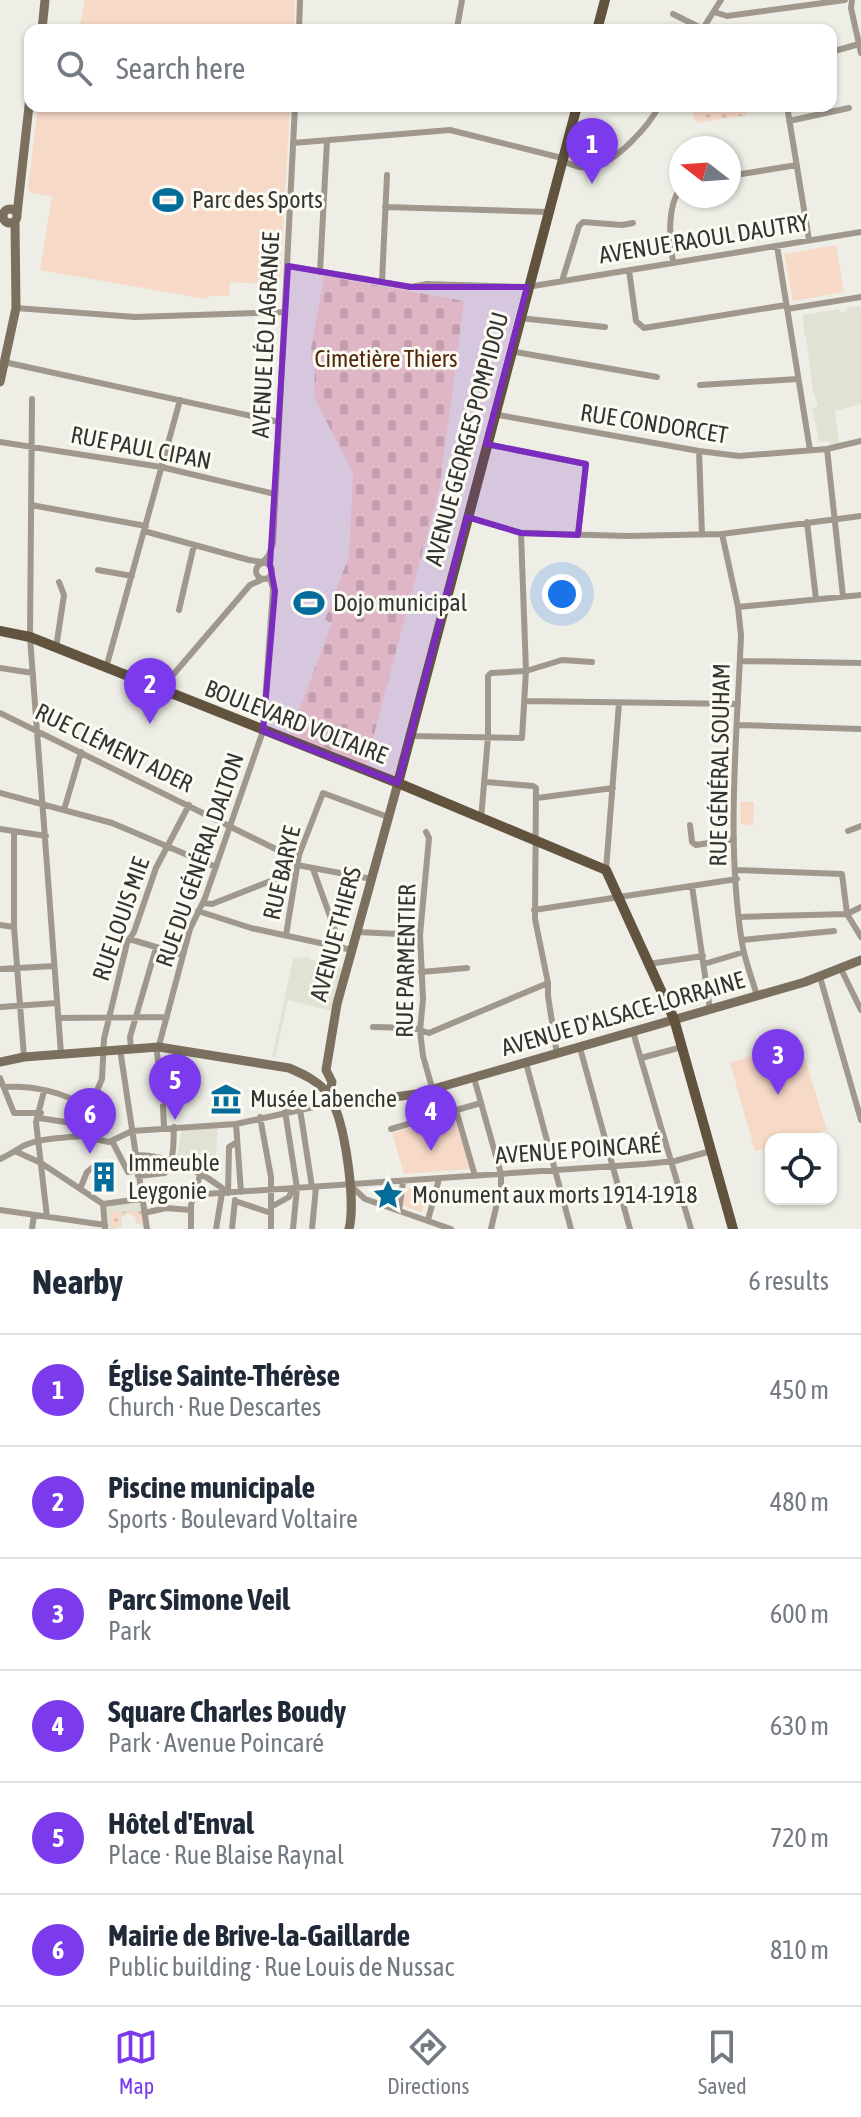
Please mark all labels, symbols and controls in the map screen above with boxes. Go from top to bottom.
search box [24,24,837,112]
icon: search [52,46,96,90]
text: Search here [116,51,245,85]
pin: 1 [566,118,618,184]
north arrow [669,136,741,208]
sports icon: Parc des Sports [151,183,185,217]
place label: Parc des Sports [192,186,323,213]
street label: AVENUE RAOUL DAUTRY [597,209,811,268]
street label: AVENUE LÉO LAGRANGE [247,231,284,439]
street label: AVENUE GEORGES POMPIDOU [420,309,513,569]
park label: Cimetière Thiers [315,345,457,372]
street label: RUE CONDORCET [578,399,730,449]
street label: RUE PAUL CIPAN [69,421,214,474]
your location [542,574,582,614]
sports icon: Dojo municipal [292,586,326,620]
place label: Dojo municipal [333,589,468,616]
pin: 2 [124,658,176,724]
street label: RUE GÉNÉRAL SOUHAM [704,663,735,867]
street label: BOULEVARD VOLTAIRE [201,674,391,769]
street label: RUE CLÉMENT ADER [31,698,197,797]
street label: RUE DU GÉNÉRAL DALTON [150,749,249,971]
street label: RUE BARYE [258,823,305,922]
street label: RUE LOUIS MIE [87,854,154,984]
street label: AVENUE THIERS [305,864,366,1004]
street label: RUE PARMENTIER [391,884,420,1038]
street label: AVENUE D'ALSACE-LORRAINE [498,966,747,1061]
pin: 3 [752,1029,804,1095]
pin: 5 [149,1054,201,1120]
museum icon: Musée Labenche [209,1082,243,1116]
place label: Musée Labenche [250,1085,397,1112]
pin: 4 [405,1085,457,1151]
pin: 6 [64,1088,116,1154]
street label: AVENUE POINCARÉ [494,1130,662,1169]
map controls [765,1133,837,1205]
button: locate [765,1133,837,1205]
place label: Immeuble Leygonie [128,1149,220,1204]
building icon: Immeuble Leygonie [87,1160,121,1194]
place icon: Monument aux morts 1914-1918 [371,1178,405,1212]
place label: Monument aux morts 1914-1918 [412,1181,697,1208]
text: Nearby [32,1262,123,1301]
text: 6 results [748,1266,829,1296]
text: Église Sainte-Thérèse [108,1358,340,1392]
text: 1 [52,1375,64,1405]
text: 450 m [770,1375,829,1405]
text: Church · Rue Descartes [108,1392,321,1422]
text: Piscine municipale [108,1470,315,1504]
text: 2 [52,1487,64,1517]
text: 480 m [770,1487,829,1517]
text: Sports · Boulevard Voltaire [108,1504,358,1534]
text: Parc Simone Veil [108,1582,290,1616]
text: 3 [52,1599,64,1629]
text: 600 m [770,1599,829,1629]
text: Park [108,1616,151,1646]
text: Square Charles Boudy [108,1694,346,1728]
text: 4 [52,1711,64,1741]
text: 630 m [770,1711,829,1741]
text: Park · Avenue Poincaré [108,1728,324,1758]
text: Hôtel d'Enval [108,1806,254,1840]
text: 5 [52,1823,64,1853]
text: 720 m [770,1823,829,1853]
text: Place · Rue Blaise Raynal [108,1840,344,1870]
text: Mairie de Brive-la-Gaillarde [108,1918,410,1952]
text: 6 [52,1935,64,1965]
text: 810 m [770,1935,829,1965]
text: Public building · Rue Louis de Nussac [108,1952,454,1982]
tab: Map [114,2025,158,2099]
tab: Directions [387,2025,469,2099]
tab: Saved [698,2025,747,2099]

